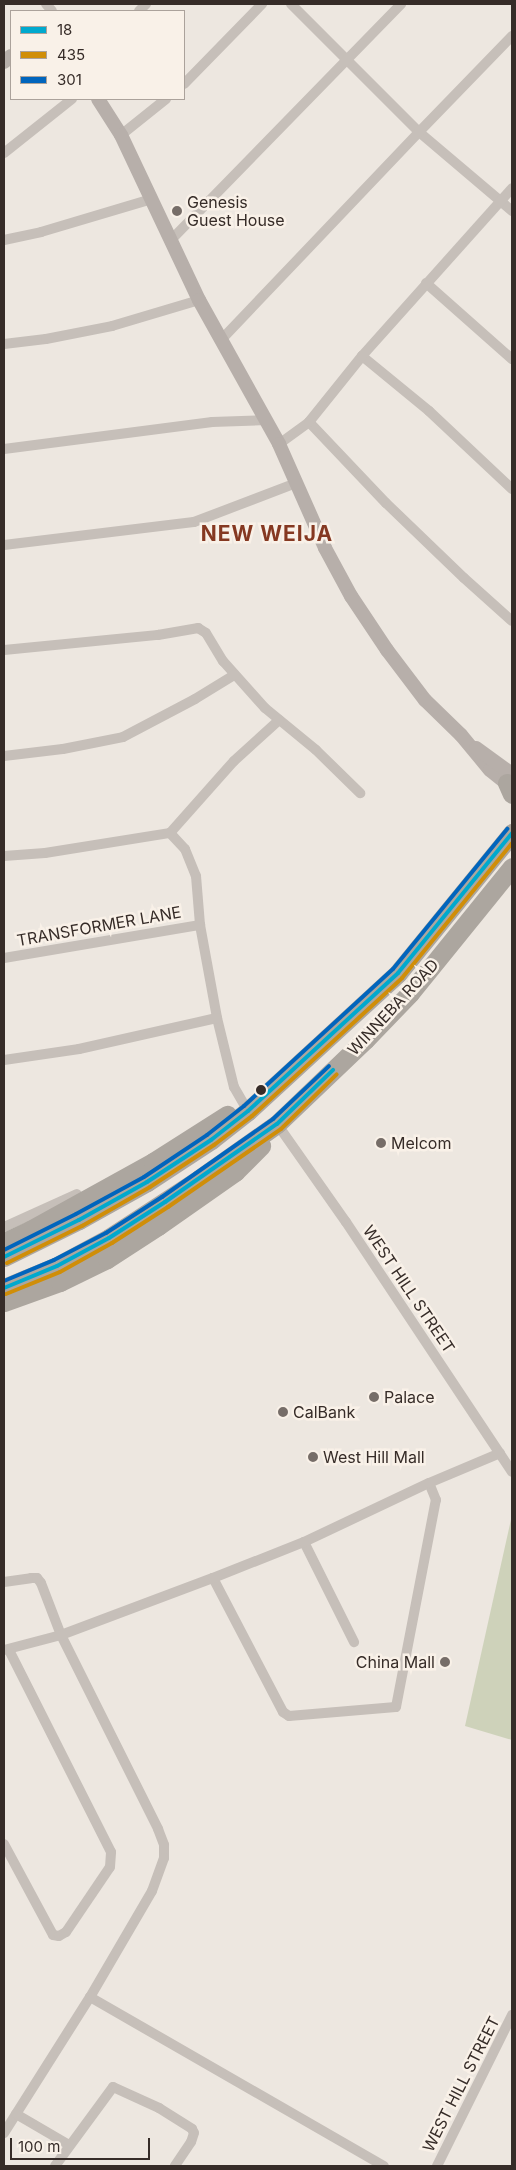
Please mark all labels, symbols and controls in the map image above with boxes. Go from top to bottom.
legend [10,10,185,100]
text: 18 [57,20,72,39]
text: 435 [57,45,85,64]
text: 301 [57,70,82,89]
place label: Genesis Guest House [187,192,285,230]
marker: Genesis Guest House [171,205,183,217]
district label: NEW WEIJA [200,521,334,547]
street label: TRANSFORMER LANE [15,902,183,950]
street label: WINNEBA ROAD [344,955,442,1059]
unlabelled marker [256,1085,266,1095]
place label: Melcom [391,1133,451,1153]
marker: Melcom [375,1137,387,1149]
street label: WEST HILL STREET [359,1222,459,1356]
place label: Palace [384,1387,435,1407]
marker: Palace [368,1391,380,1403]
place label: CalBank [293,1402,355,1422]
marker: CalBank [277,1406,289,1418]
place label: West Hill Mall [323,1447,425,1467]
marker: West Hill Mall [307,1451,319,1463]
place label: China Mall [356,1652,435,1672]
marker: China Mall [439,1656,451,1668]
street label: WEST HILL STREET [418,2013,504,2155]
scale bar [12,2128,152,2160]
text: 100 m [18,2137,60,2156]

